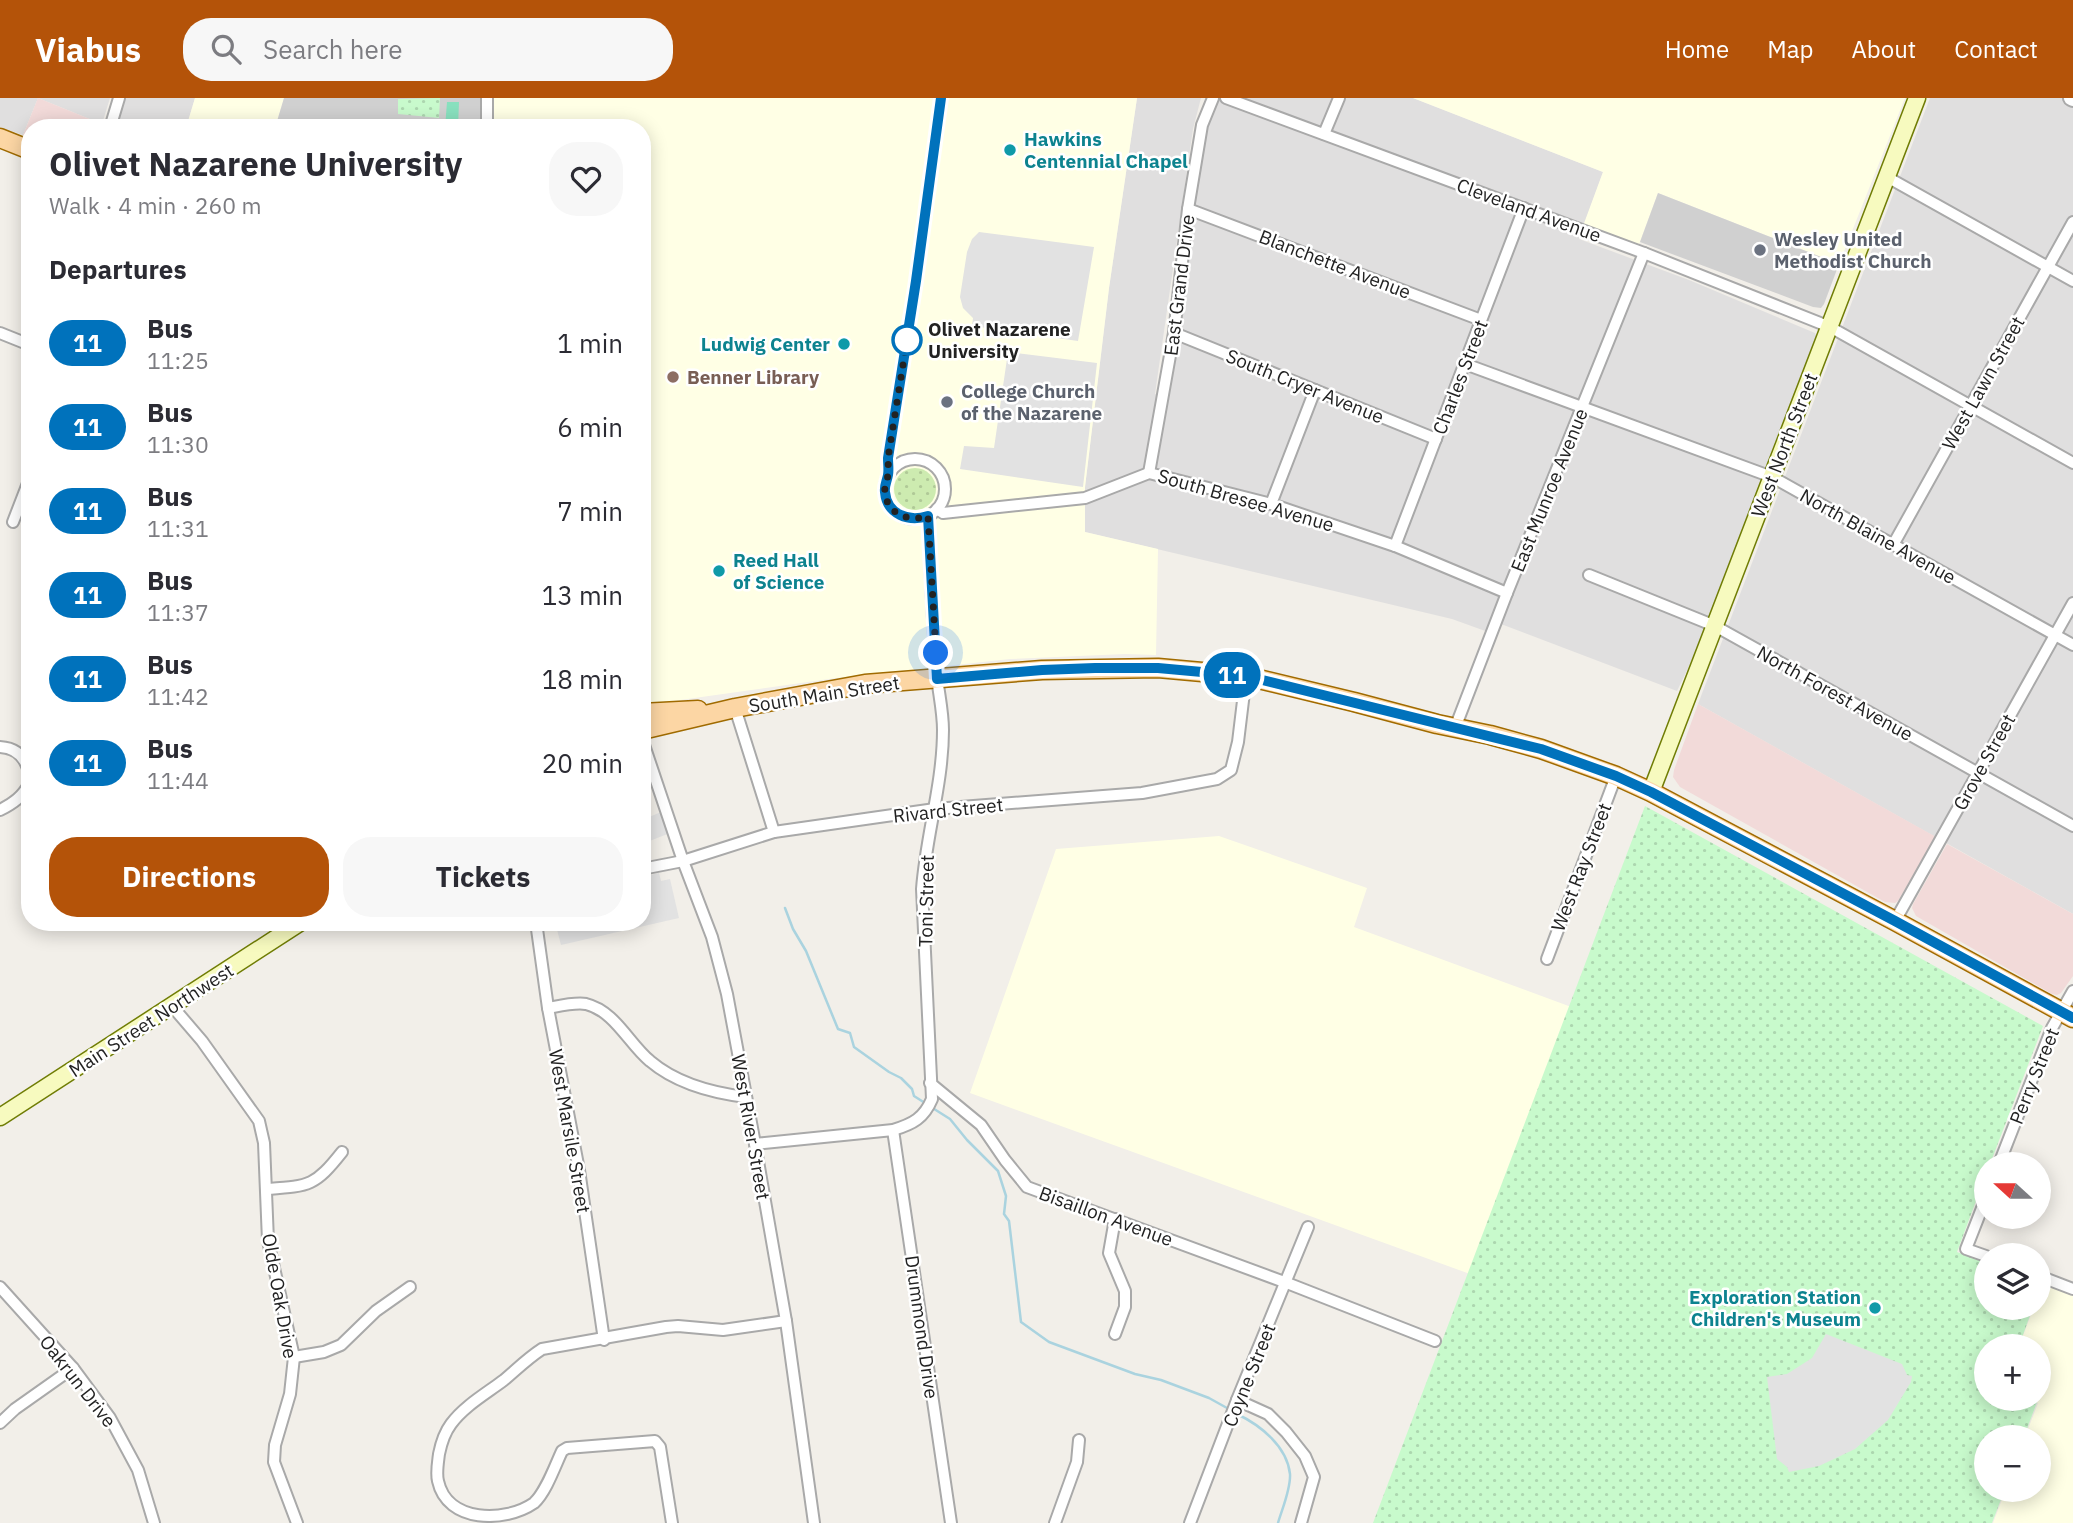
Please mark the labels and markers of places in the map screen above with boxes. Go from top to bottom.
place label: Hawkins Centennial Chapel [1024,127,1188,173]
marker: Hawkins Centennial Chapel [1002,142,1018,158]
place label: Wesley United Methodist Church [1774,227,1931,273]
marker: Wesley United Methodist Church [1752,242,1768,258]
place label: Olivet Nazarene University [928,317,1071,363]
marker: Olivet Nazarene University [892,325,922,355]
place label: Ludwig Center [701,332,830,356]
marker: Ludwig Center [836,336,852,352]
place label: Benner Library [687,365,820,389]
marker: Benner Library [665,369,681,385]
place label: College Church of the Nazarene [961,379,1102,425]
marker: College Church of the Nazarene [939,394,955,410]
place label: Reed Hall of Science [733,548,824,594]
marker: Reed Hall of Science [711,563,727,579]
place label: Exploration Station Children's Museum [1689,1285,1861,1331]
marker: Exploration Station Children's Museum [1867,1300,1883,1316]

